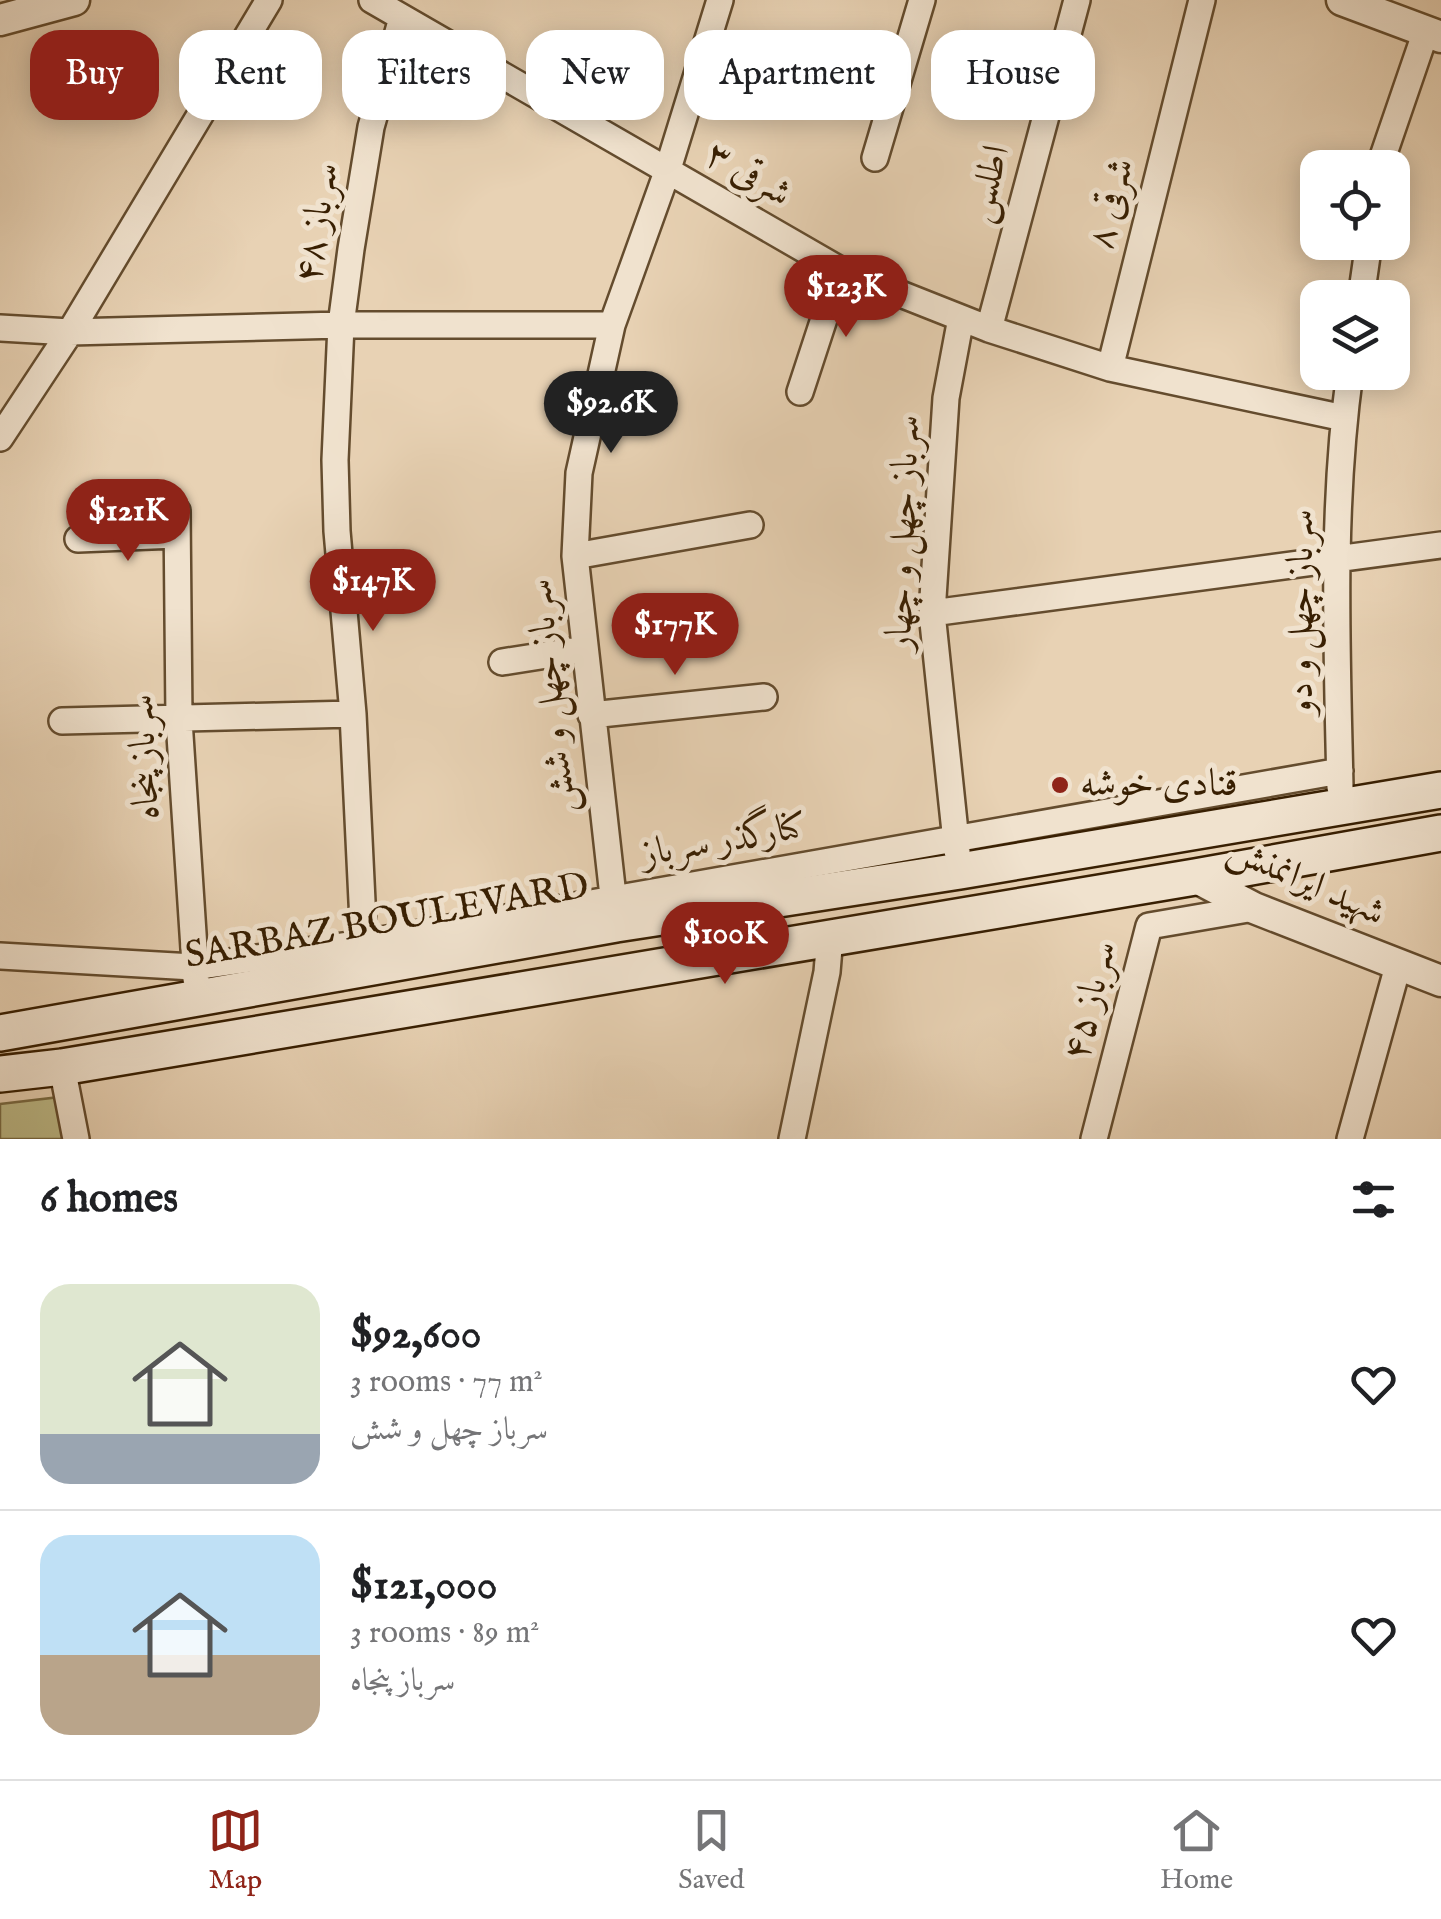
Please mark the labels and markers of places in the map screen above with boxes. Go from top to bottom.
pin: $123K [776,255,916,340]
pin: $92.6K [530,371,692,456]
pin: $121K [58,479,198,564]
pin: $147K [303,549,443,634]
pin: $177K [605,593,745,678]
place label: قنادی خوشه [1080,761,1238,809]
marker: قنادی خوشه [1049,774,1071,796]
pin: $100K [655,902,795,987]

